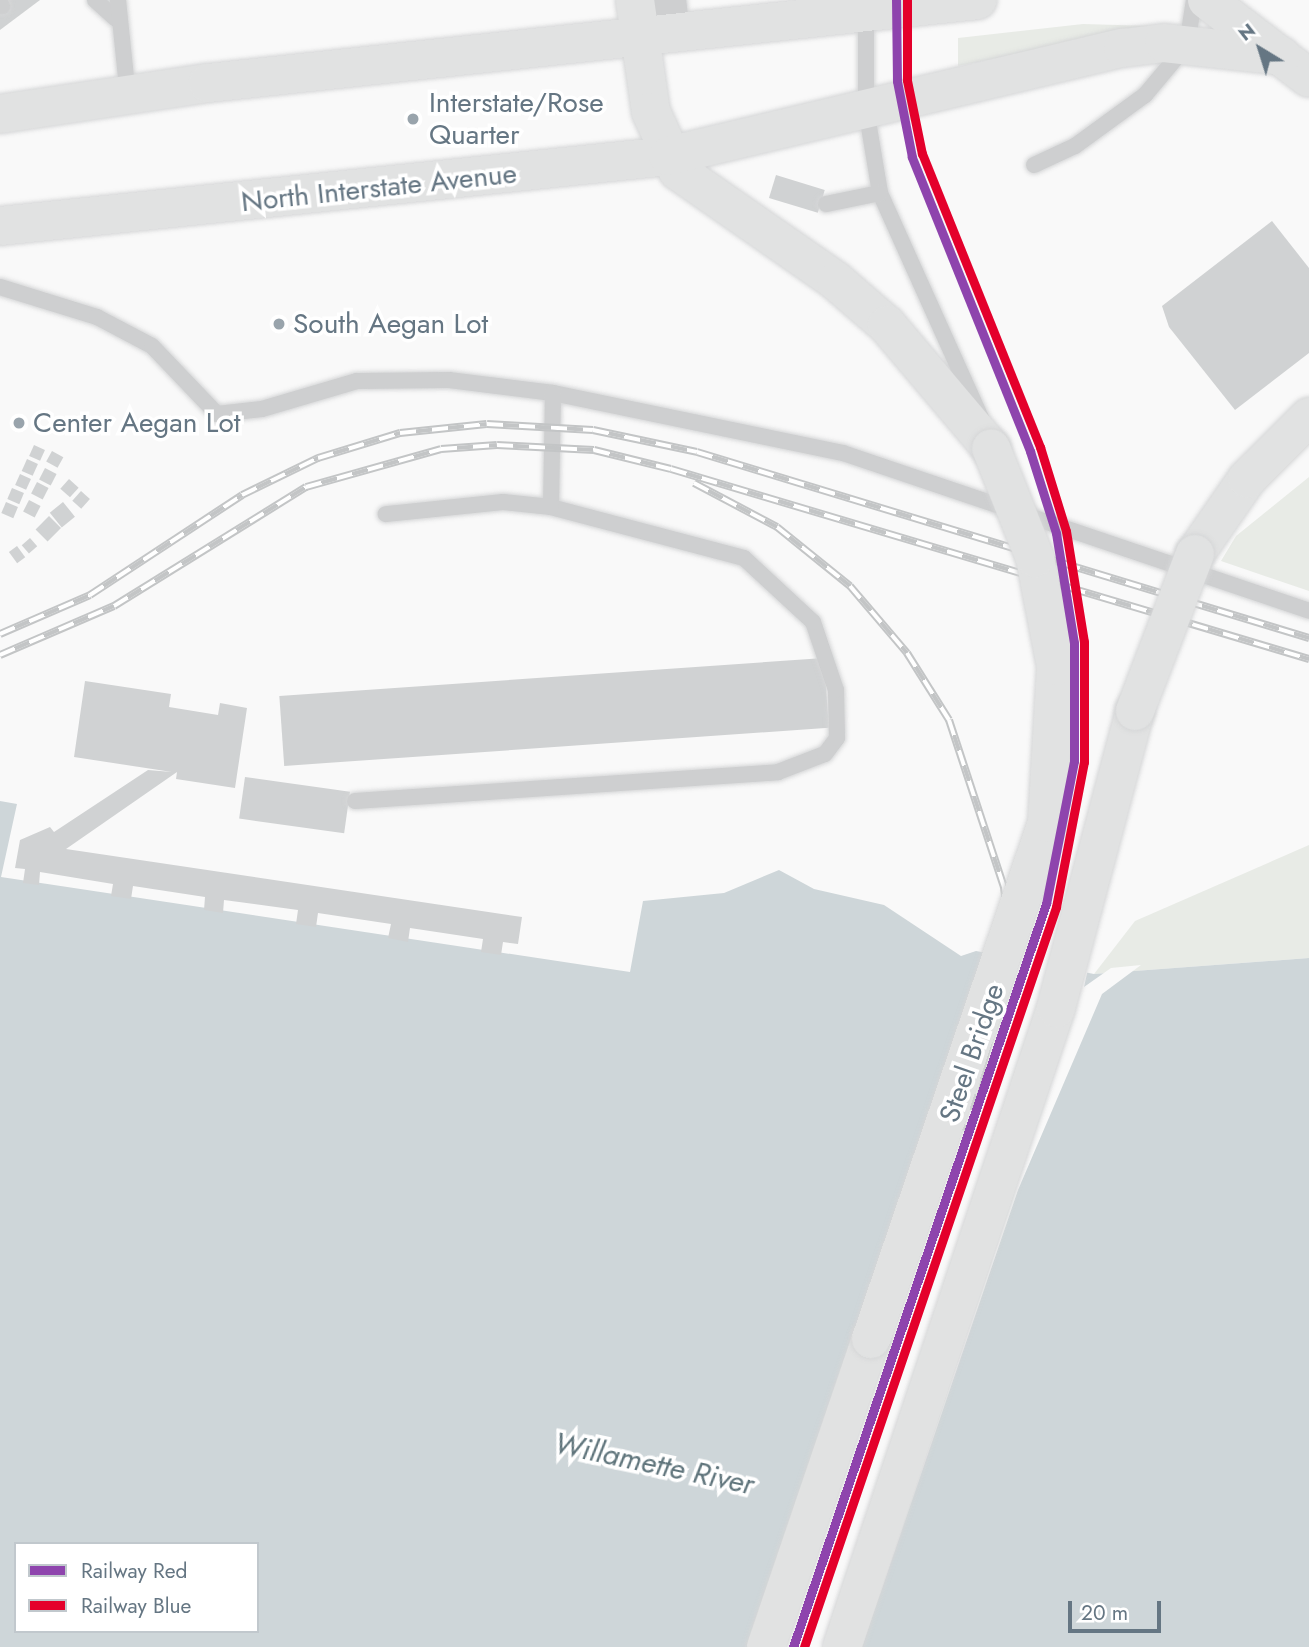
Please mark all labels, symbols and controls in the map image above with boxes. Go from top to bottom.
north arrow [1225,14,1295,84]
text: N [1233,17,1261,47]
place label: Interstate/Rose Quarter [429,86,604,152]
marker: Interstate/Rose Quarter [403,109,423,129]
street label: North Interstate Avenue [240,157,518,219]
place label: South Aegan Lot [293,307,488,341]
marker: South Aegan Lot [271,316,287,332]
place label: Center Aegan Lot [33,406,240,440]
marker: Center Aegan Lot [11,415,27,431]
street label: Steel Bridge [933,979,1011,1127]
water label: Willamette River [551,1425,757,1503]
legend [14,1542,259,1633]
text: Railway Red [81,1556,188,1586]
scale bar [1071,1588,1164,1632]
text: Railway Blue [81,1591,191,1621]
text: 20 m [1081,1598,1128,1628]

